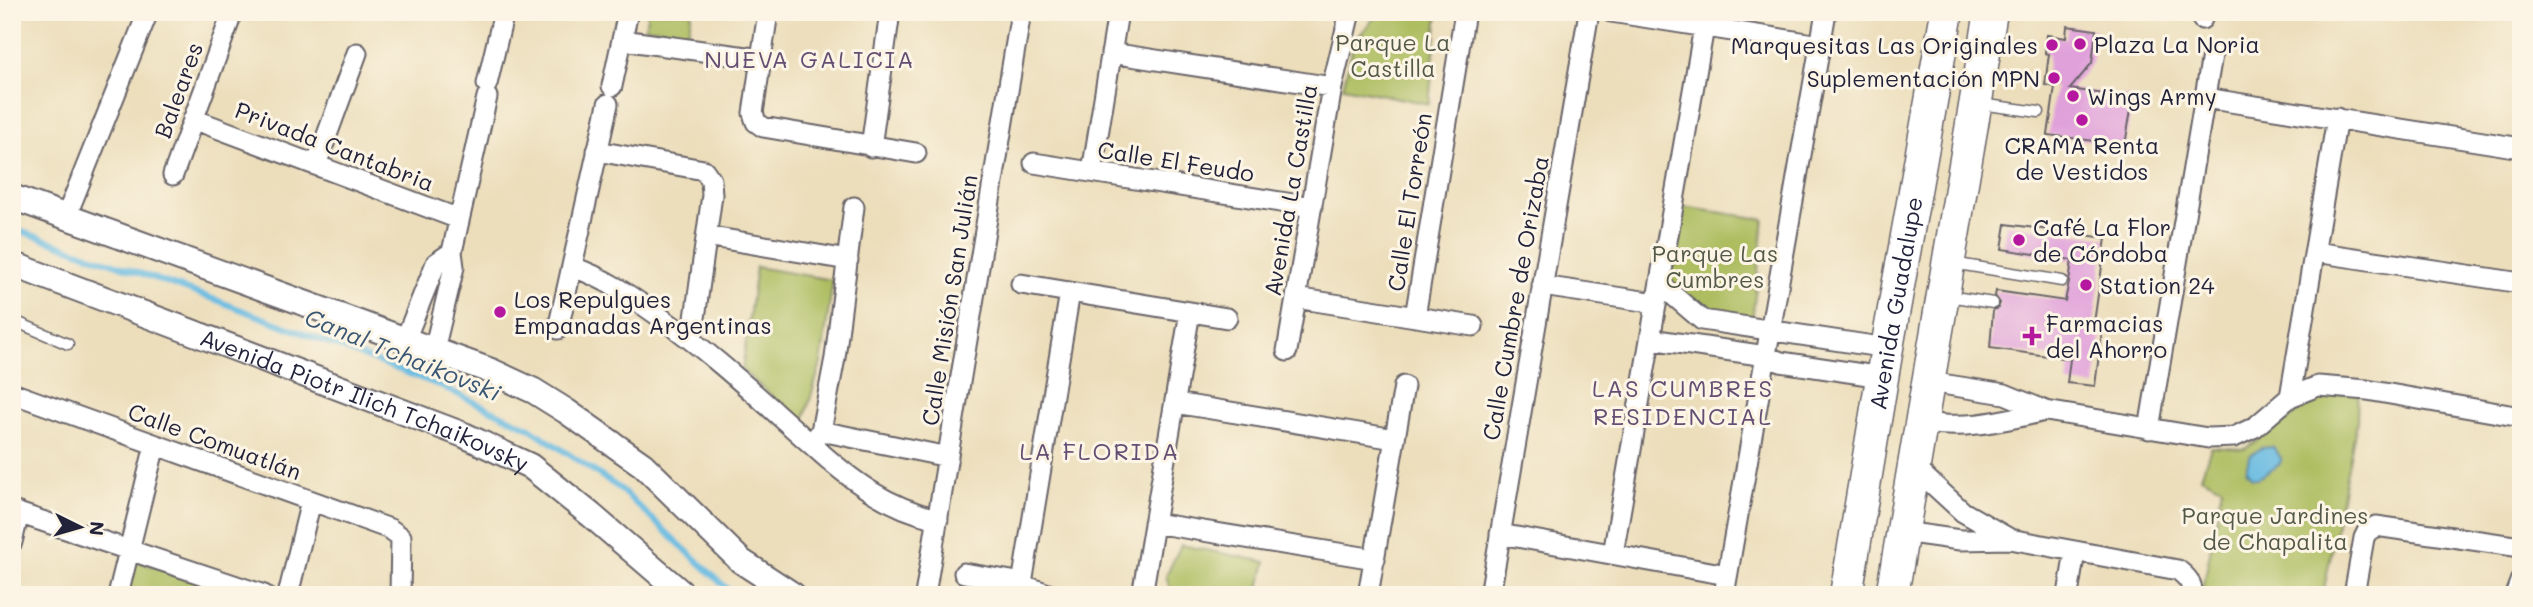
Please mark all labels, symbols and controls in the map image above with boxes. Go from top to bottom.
park label: Parque La Castilla [1335,27,1451,83]
place label: Plaza La Noria [2094,29,2260,59]
place label: Marquesitas Las Originales [1731,30,2038,60]
marker: Plaza La Noria [2072,36,2088,52]
marker: Marquesitas Las Originales [2044,37,2060,53]
street label: Baleares [147,38,209,142]
district label: NUEVA GALICIA [704,43,916,74]
place label: Suplementación MPN [1807,63,2040,93]
marker: Suplementación MPN [2046,70,2062,86]
place label: Wings Army [2087,81,2217,111]
street label: Avenida La Castilla [1257,82,1323,298]
marker: Wings Army [2065,88,2081,104]
street label: Privada Cantabria [231,94,439,198]
street label: Calle El Torreón [1380,111,1438,293]
marker: CRAMA Renta de Vestidos [2074,112,2090,128]
place label: CRAMA Renta de Vestidos [2005,130,2159,186]
street label: Calle El Feudo [1096,134,1256,188]
street label: Calle Cumbre de Orizaba [1475,154,1555,442]
street label: Calle Misión San Julián [914,172,984,428]
street label: Avenida Guadalupe [1862,194,1929,412]
place label: Café La Flor de Córdoba [2033,212,2171,268]
marker: Café La Flor de Córdoba [2011,232,2027,248]
park label: Parque Las Cumbres [1652,238,1778,294]
place label: Station 24 [2100,270,2215,300]
marker: Station 24 [2078,277,2094,293]
place label: Los Repulgues Empanadas Argentinas [514,284,772,340]
water label: Canal Tchaikovski [300,301,506,408]
marker: Los Repulgues Empanadas Argentinas [492,304,508,320]
place label: Farmacias del Ahorro [2046,308,2167,364]
street label: Avenida Piotr Ilich Tchaikovsky [196,322,534,478]
marker: Farmacias del Ahorro [2024,328,2040,344]
district label: LAS CUMBRES RESIDENCIAL [1592,372,1774,431]
street label: Calle Comuatlán [124,396,306,486]
district label: LA FLORIDA [1020,435,1180,466]
north arrow [46,491,116,562]
park label: Parque Jardines de Chapalita [2181,500,2369,556]
text: N [84,520,111,537]

